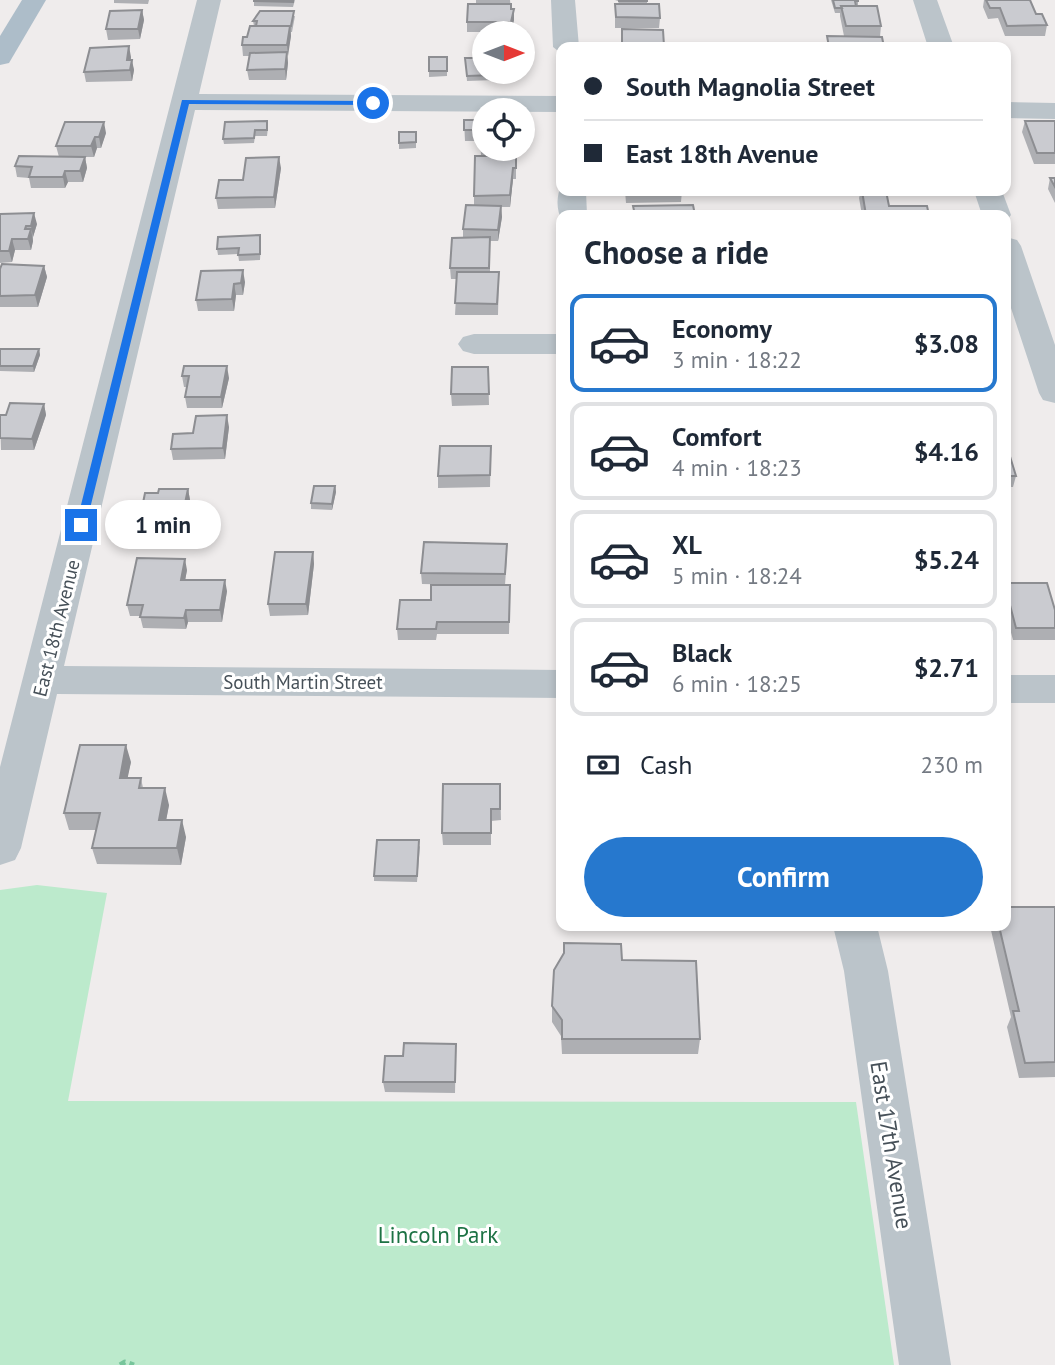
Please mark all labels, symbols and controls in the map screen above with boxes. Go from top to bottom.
north arrow [472,21,536,84]
map controls [472,21,535,161]
text: South Magnolia Street [626,70,875,103]
route start [357,87,389,119]
button: locate [472,98,535,161]
text: East 18th Avenue [626,137,818,170]
text: Choose a ride [584,231,769,273]
icon: car [588,312,651,375]
text: Economy [672,312,772,345]
text: $3.08 [914,327,979,360]
text: 3 min · 18:22 [672,345,802,374]
icon: car [588,420,651,483]
text: Comfort [672,420,762,453]
text: $4.16 [914,435,979,468]
text: 4 min · 18:23 [672,453,802,482]
callout: 1 min [106,500,221,550]
route end [65,509,97,541]
text: 1 min [135,510,191,539]
icon: car [588,528,651,591]
text: XL [672,528,702,561]
text: $5.24 [914,543,979,576]
street label: East 18th Avenue [27,557,85,699]
text: 5 min · 18:24 [672,561,802,590]
icon: car [588,636,651,699]
text: Black [672,636,732,669]
text: $2.71 [914,651,979,684]
text: 6 min · 18:25 [672,669,802,698]
street label: South Martin Street [223,670,383,694]
icon: cash [584,746,622,784]
text: Cash [640,748,692,781]
text: 230 m [921,750,983,779]
button: Confirm [584,837,983,917]
street label: East 17th Avenue [864,1059,920,1231]
park label: Lincoln Park [378,1220,498,1249]

